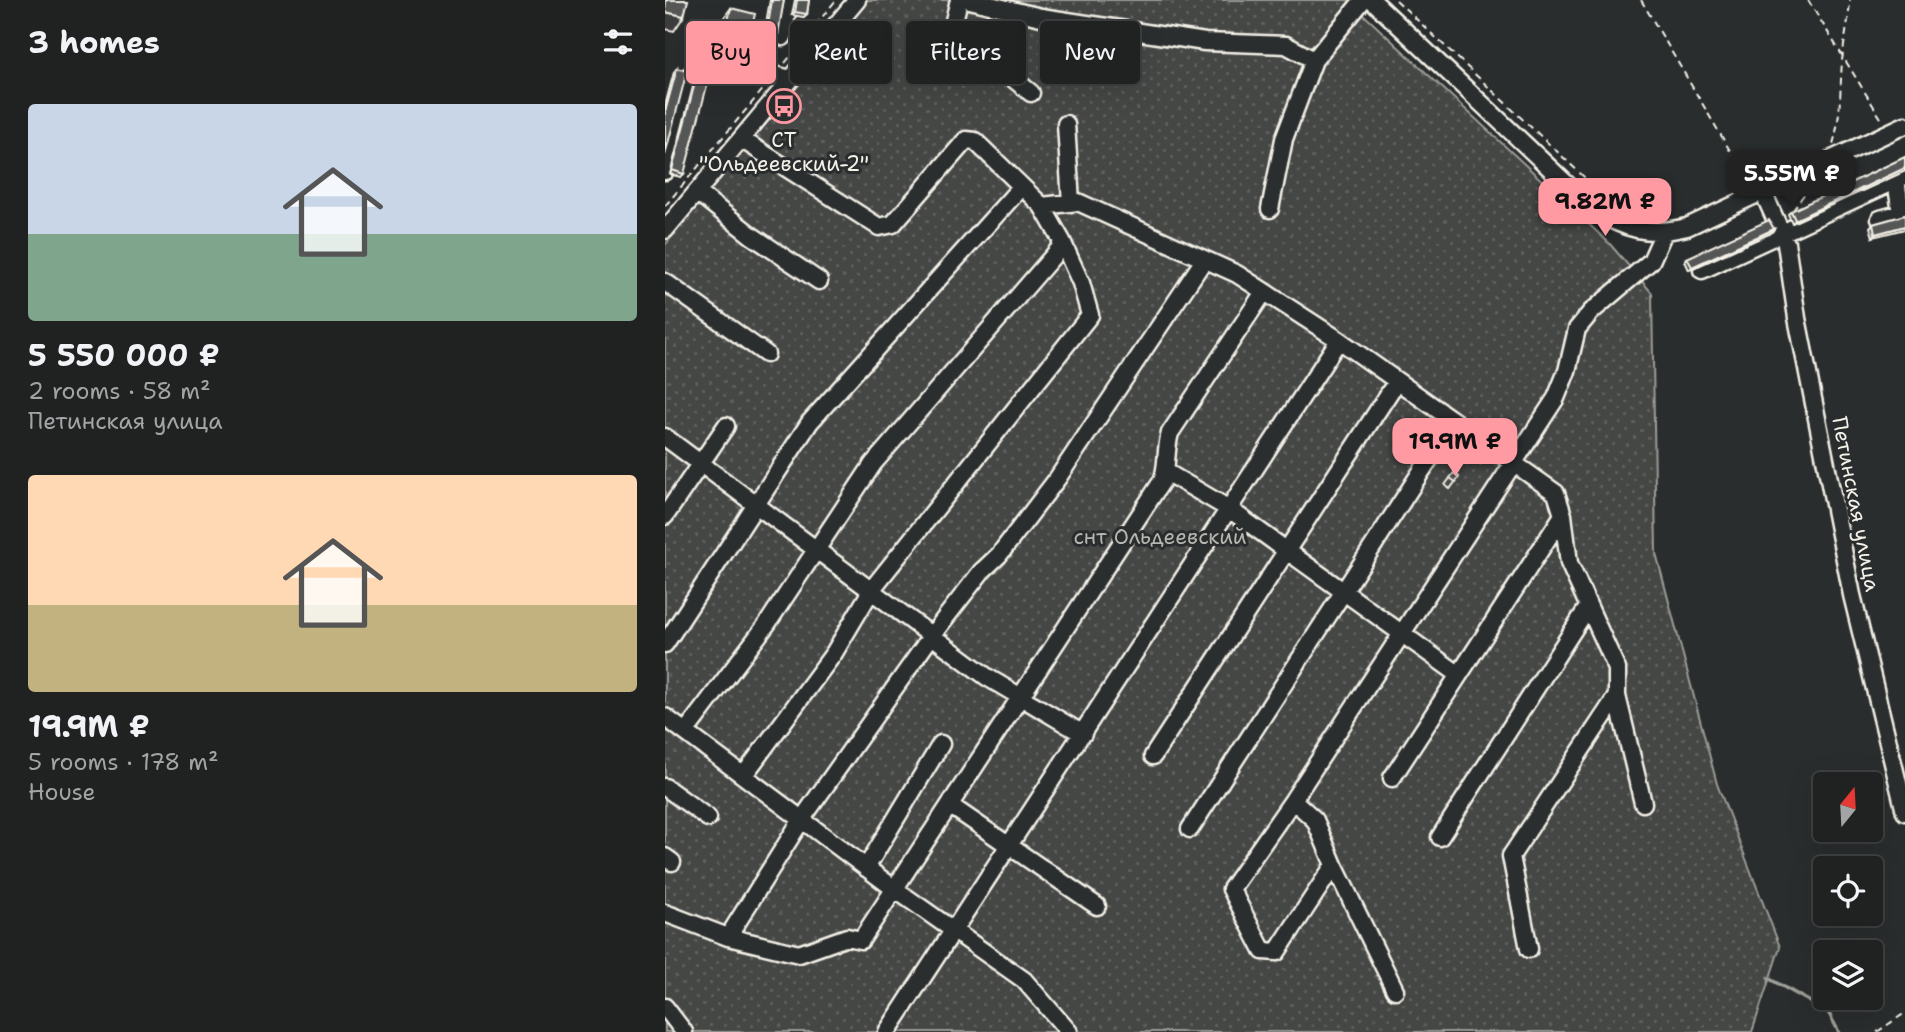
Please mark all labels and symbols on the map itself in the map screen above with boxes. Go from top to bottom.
bus stop icon: СТ "Ольдеевский-2" [765,87,803,125]
place label: СТ "Ольдеевский-2" [699,126,869,178]
pin: 5.55M ₽ [1727,150,1857,210]
pin: 9.82M ₽ [1540,178,1670,238]
street label: Петинская улица [1825,414,1887,594]
pin: 19.9M ₽ [1390,419,1520,478]
park label: снт Ольдеевский [1073,523,1247,551]
north arrow [1813,772,1883,842]

